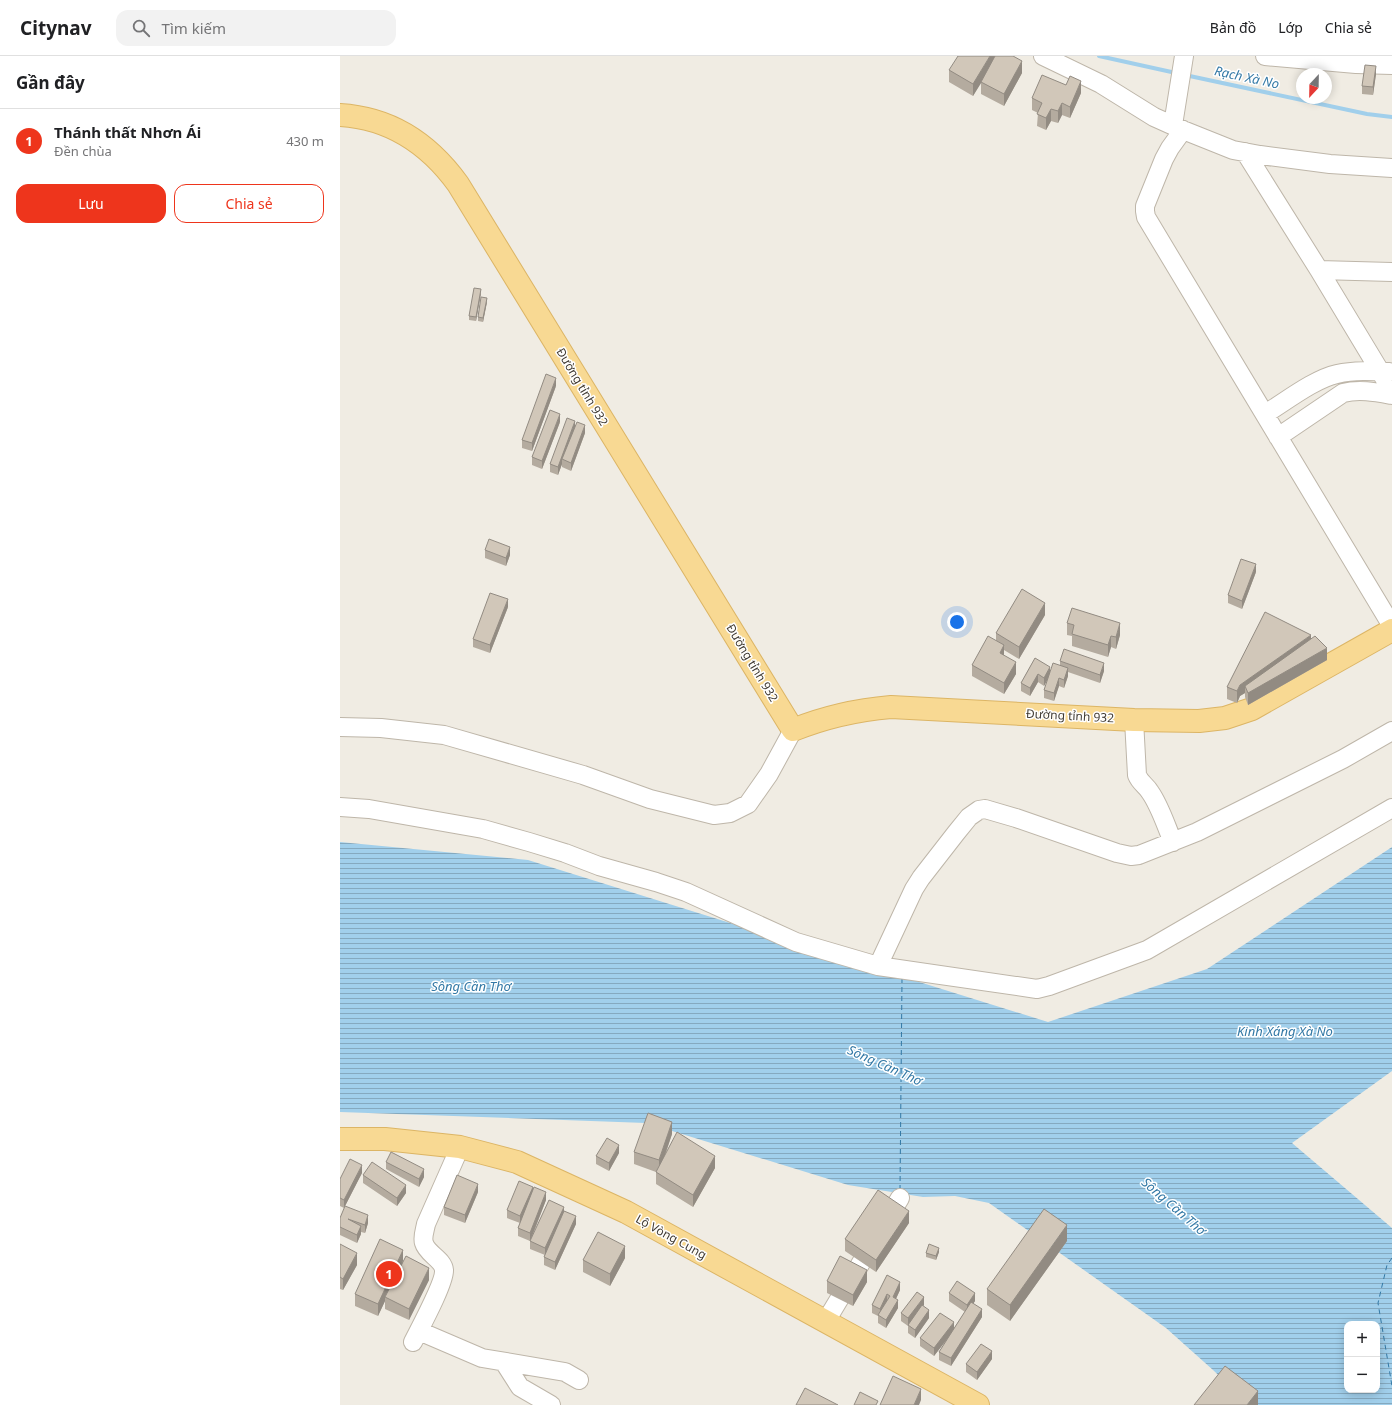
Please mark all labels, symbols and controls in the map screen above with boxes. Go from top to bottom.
search box [116,10,396,46]
text: Citynav [20,15,92,41]
icon: search [130,17,152,39]
text: Tìm kiếm [162,18,226,38]
text: Bản đồ [1210,18,1256,37]
text: Lớp [1278,18,1303,37]
text: Chia sẻ [1325,18,1372,37]
water label: Rạch Xà No [1213,61,1281,93]
north arrow [1296,68,1332,104]
text: Gần đây [16,71,85,94]
text: Thánh thất Nhơn Ái [54,122,201,142]
text: 1 [25,132,33,150]
text: 430 m [286,132,324,150]
text: Đền chùa [54,142,112,160]
button: Lưu [16,184,166,223]
button: Chia sẻ [174,184,324,223]
street label: Đường tỉnh 932 [552,345,612,429]
your location [947,612,967,632]
street label: Đường tỉnh 932 [722,621,782,705]
street label: Đường tỉnh 932 [1026,705,1115,726]
water label: Sông Cần Thơ [431,977,512,995]
water label: Kinh Xáng Xà No [1237,1022,1333,1040]
water label: Sông Cần Thơ [845,1041,927,1090]
water label: Sông Cần Thơ [1138,1173,1211,1240]
street label: Lộ Vòng Cung [633,1210,710,1263]
pin: 1 [376,1259,402,1289]
map controls [1344,1321,1380,1393]
button: + [1344,1321,1380,1357]
button: − [1344,1357,1380,1393]

